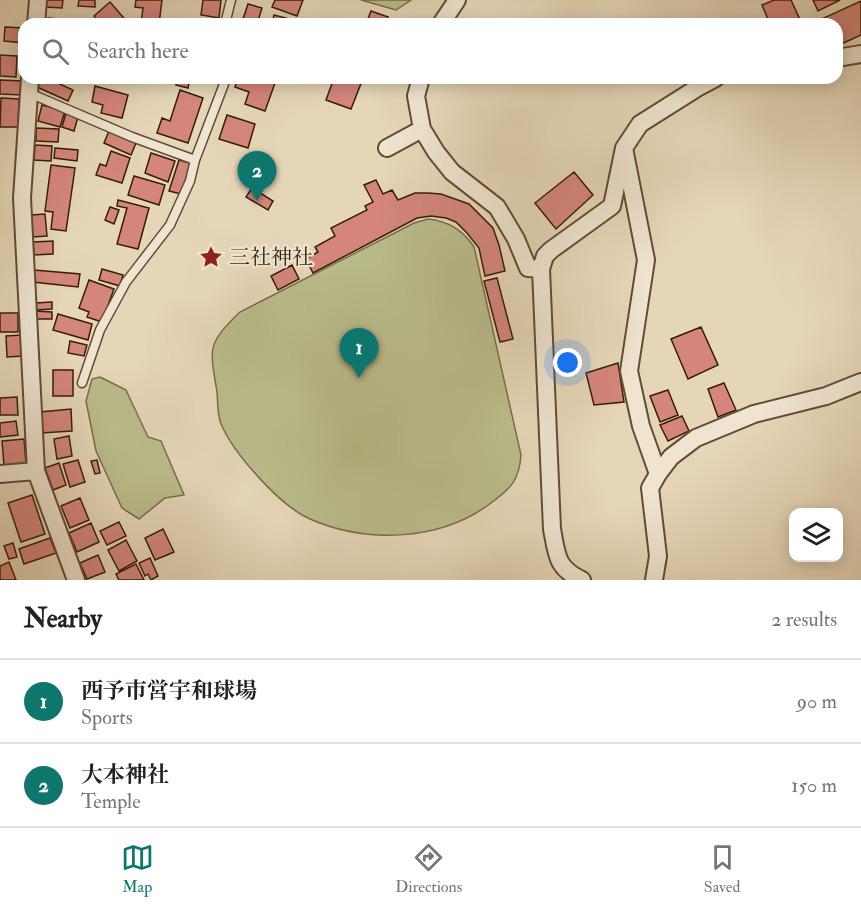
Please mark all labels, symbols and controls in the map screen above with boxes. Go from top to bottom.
search box [18,18,843,84]
icon: search [39,35,72,68]
text: Search here [87,37,189,65]
pin: 2 [238,152,276,201]
place icon: 三社神社 [198,244,224,270]
place label: 三社神社 [229,244,313,271]
pin: 1 [340,328,378,378]
your location [553,348,582,377]
map controls [789,508,843,562]
button: layers [789,508,843,562]
text: Nearby [24,603,102,635]
text: 2 results [771,607,837,632]
text: 西予市営宇和球場 [81,677,257,705]
text: 1 [40,689,47,714]
text: 90 m [797,689,837,714]
text: Sports [81,705,133,730]
text: 大本神社 [81,761,169,789]
text: 2 [38,773,49,798]
text: 150 m [791,773,837,798]
text: Temple [81,789,141,814]
tab: Map [121,841,154,897]
tab: Directions [395,841,462,897]
tab: Saved [704,841,740,897]

